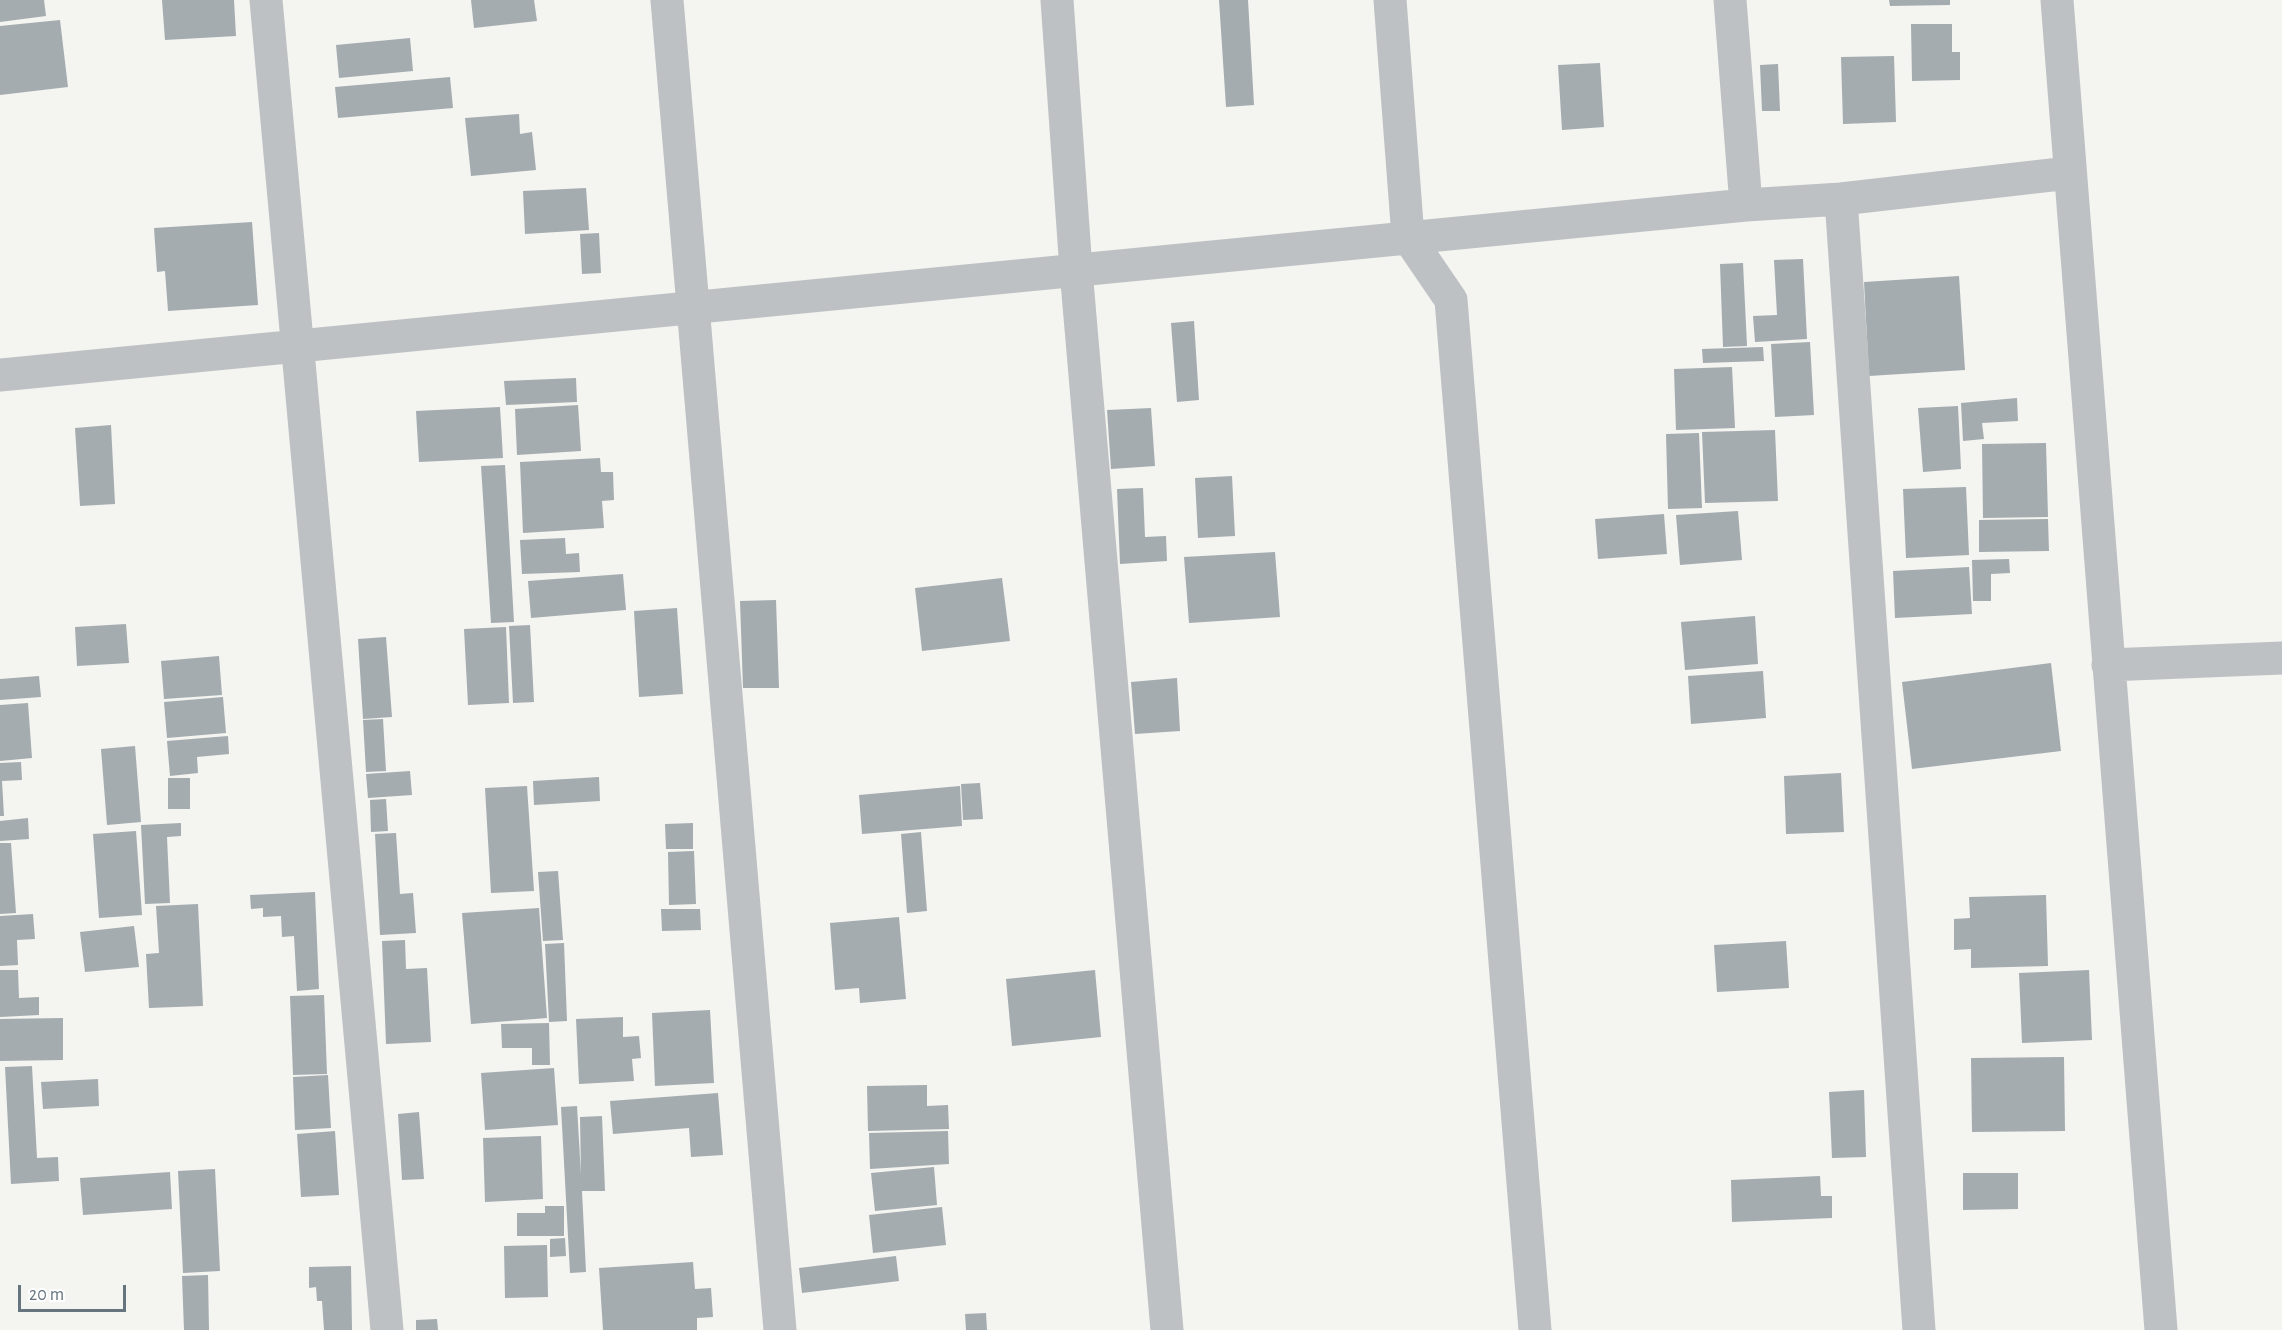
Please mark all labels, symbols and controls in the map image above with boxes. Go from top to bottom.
scale bar [21,1273,129,1311]
text: 20 m [29,1286,64,1304]

